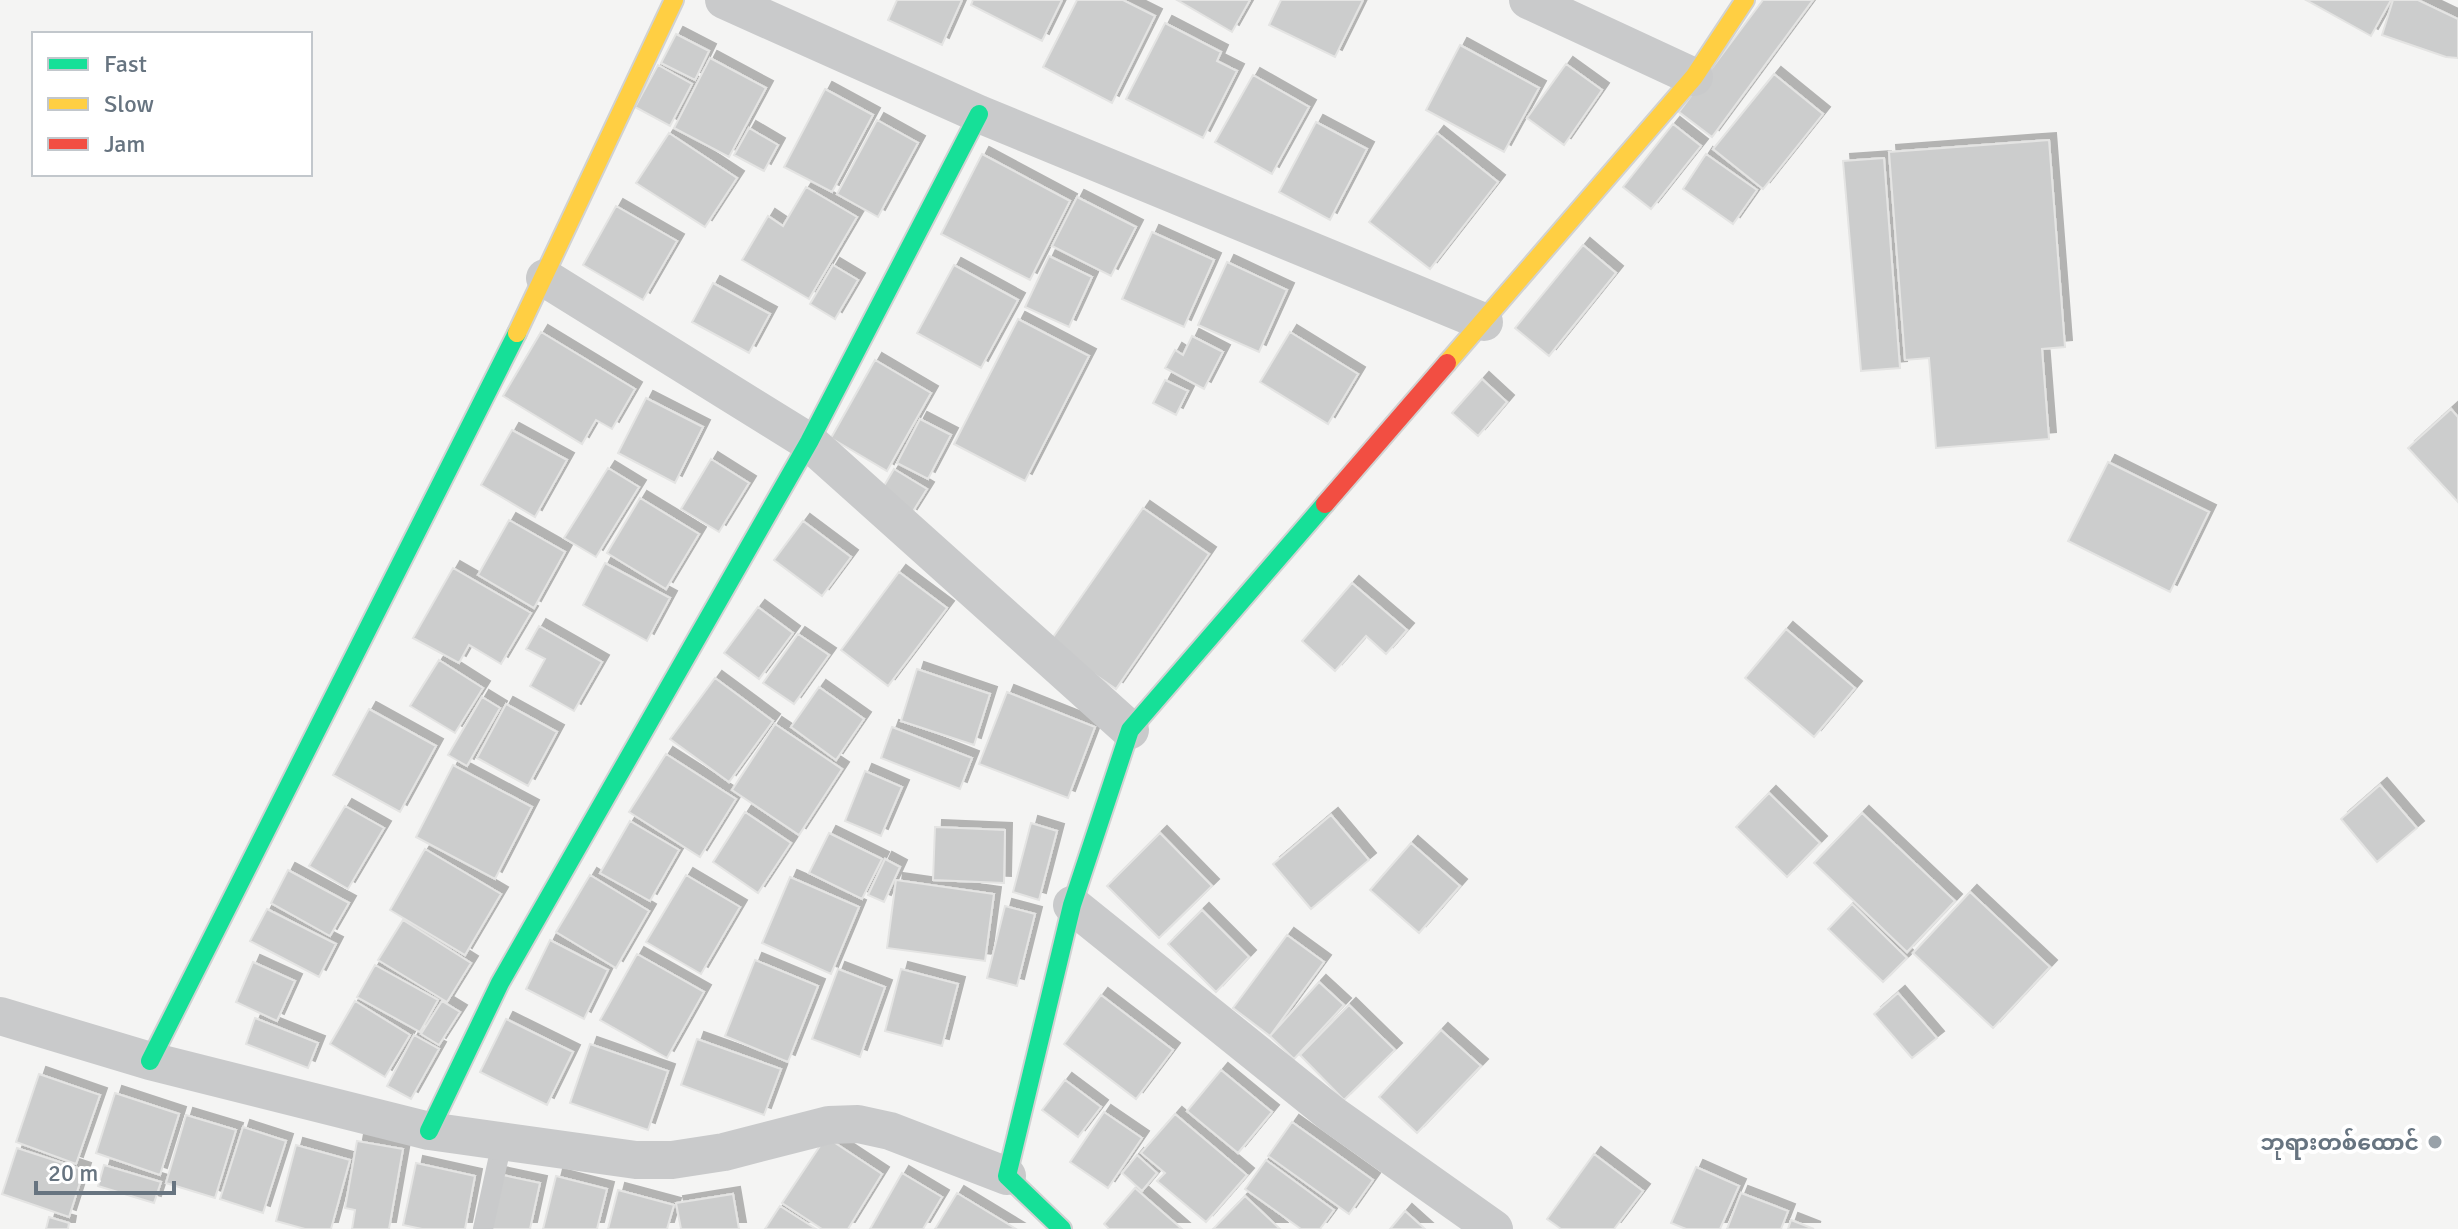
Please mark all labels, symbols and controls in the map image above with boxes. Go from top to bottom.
legend [32,32,312,176]
text: Fast [104,49,147,79]
text: Slow [104,89,154,119]
text: Jam [104,129,145,159]
place label: ဘုရားတစ်ထောင် [2260,1127,2419,1160]
marker: ဘုရားတစ်ထောင် [2426,1133,2444,1151]
scale bar [36,1145,174,1195]
text: 20 m [48,1158,98,1188]

